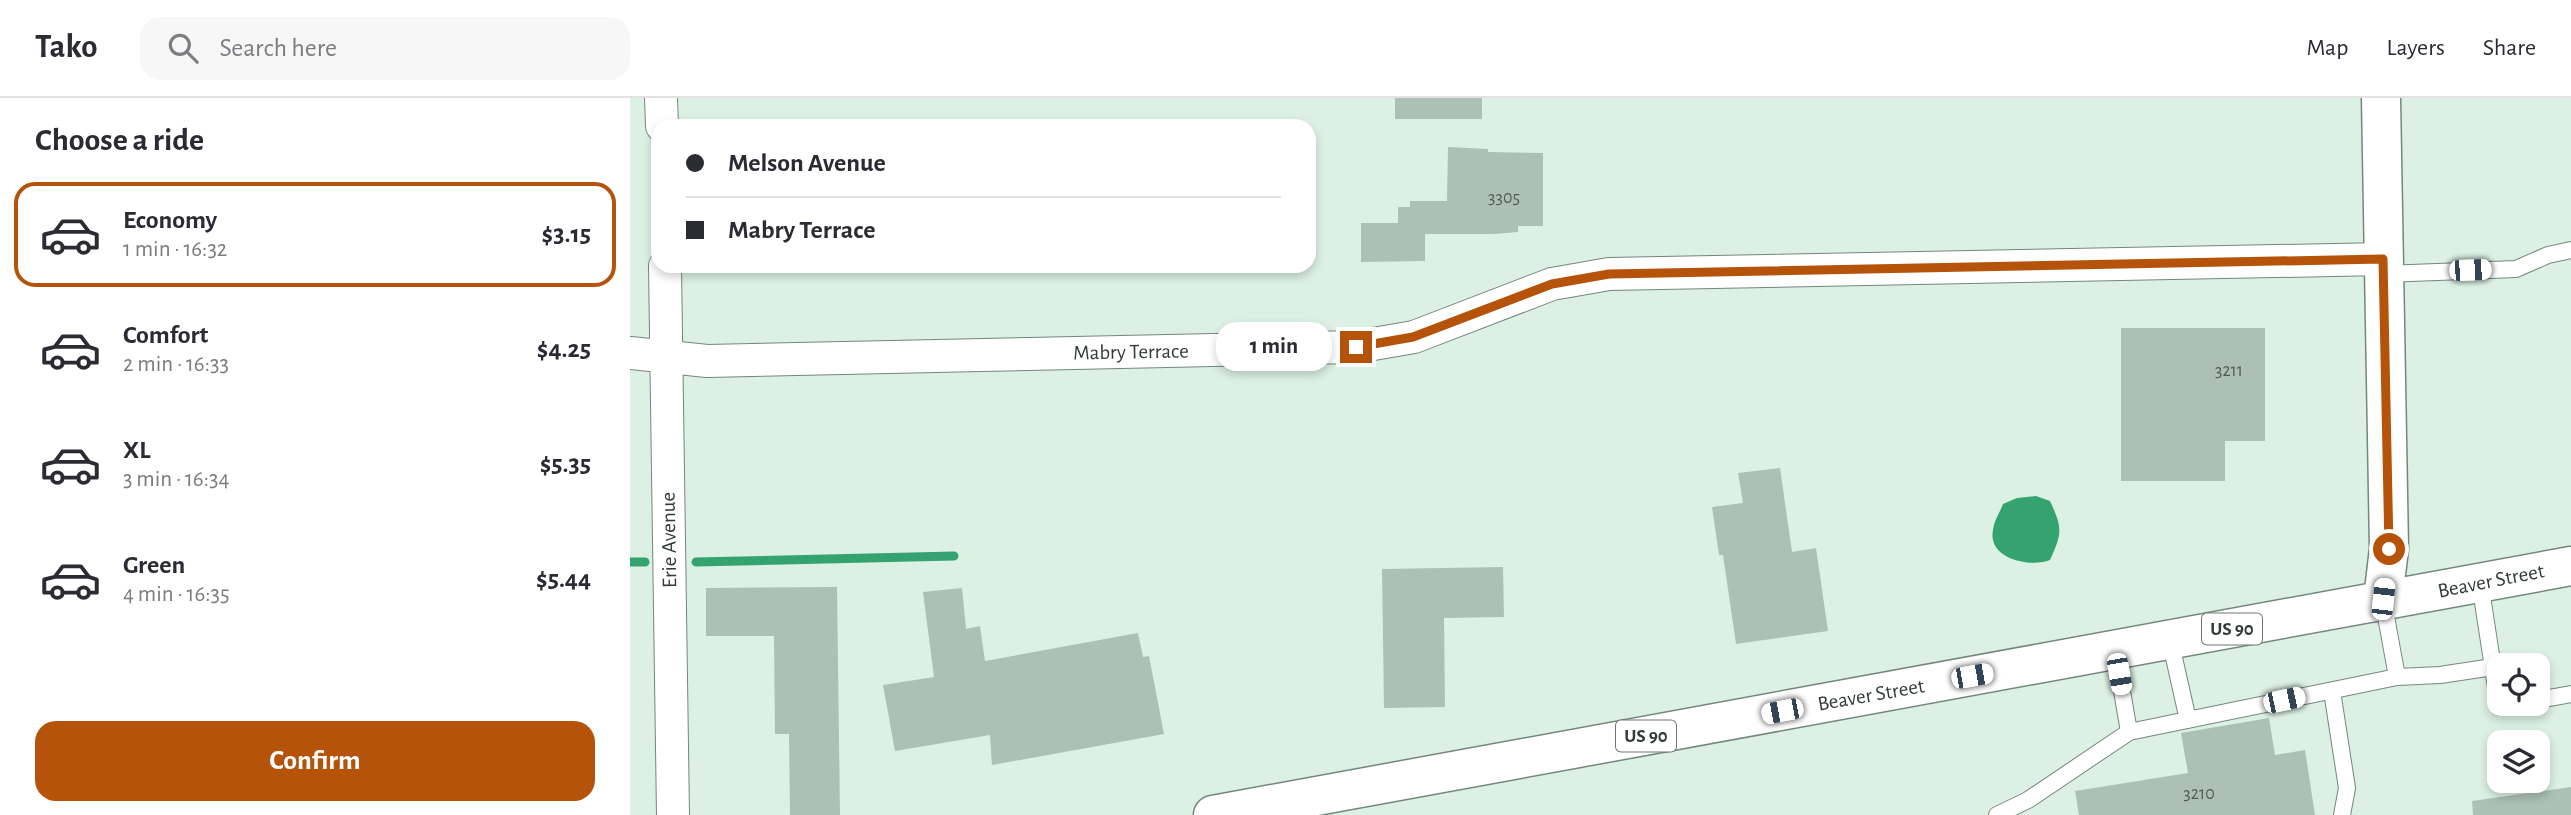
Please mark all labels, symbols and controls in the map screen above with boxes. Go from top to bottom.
search box [140,17,630,80]
icon: search [164,29,202,67]
text: Tako [35,31,98,64]
text: Search here [220,35,337,61]
text: Map [2306,36,2348,60]
text: Layers [2386,36,2445,60]
text: Share [2483,36,2536,60]
text: Choose a ride [35,124,204,156]
text: Melson Avenue [728,150,886,176]
house number: 3305 [1488,189,1520,207]
icon: car [39,203,102,266]
text: Economy [123,207,217,233]
text: Mabry Terrace [728,217,876,243]
text: $3.15 [542,221,591,247]
text: 1 min · 16:32 [123,238,227,261]
car [2449,259,2492,281]
icon: car [39,318,102,381]
text: Comfort [123,322,208,348]
callout: 1 min [1216,322,1332,372]
route end [1340,331,1372,363]
text: 1 min [1250,335,1298,358]
text: $4.25 [537,336,591,362]
street label: Mabry Terrace [1073,340,1189,364]
text: 2 min · 16:33 [123,353,229,376]
house number: 3211 [2215,362,2243,380]
icon: car [39,433,102,496]
text: XL [123,437,150,463]
text: $5.35 [540,451,591,477]
text: 3 min · 16:34 [123,468,230,491]
street label: Erie Avenue [658,492,680,588]
route start [2373,533,2405,565]
icon: car [39,548,102,611]
text: Green [123,552,185,578]
street label: Beaver Street [2436,560,2546,602]
text: $5.44 [536,566,591,592]
car [2371,577,2396,621]
text: 4 min · 16:35 [123,583,230,606]
road number: US 90 [2202,614,2262,644]
car [2106,651,2133,697]
map controls [2487,653,2550,793]
button: locate [2487,653,2550,716]
car [1950,662,1995,690]
street label: Beaver Street [1816,675,1926,715]
car [2262,685,2307,715]
car [1760,697,1805,725]
road number: US 90 [1616,720,1676,751]
button: Confirm [35,721,595,801]
button: layers [2487,730,2550,793]
house number: 3210 [2183,785,2215,803]

